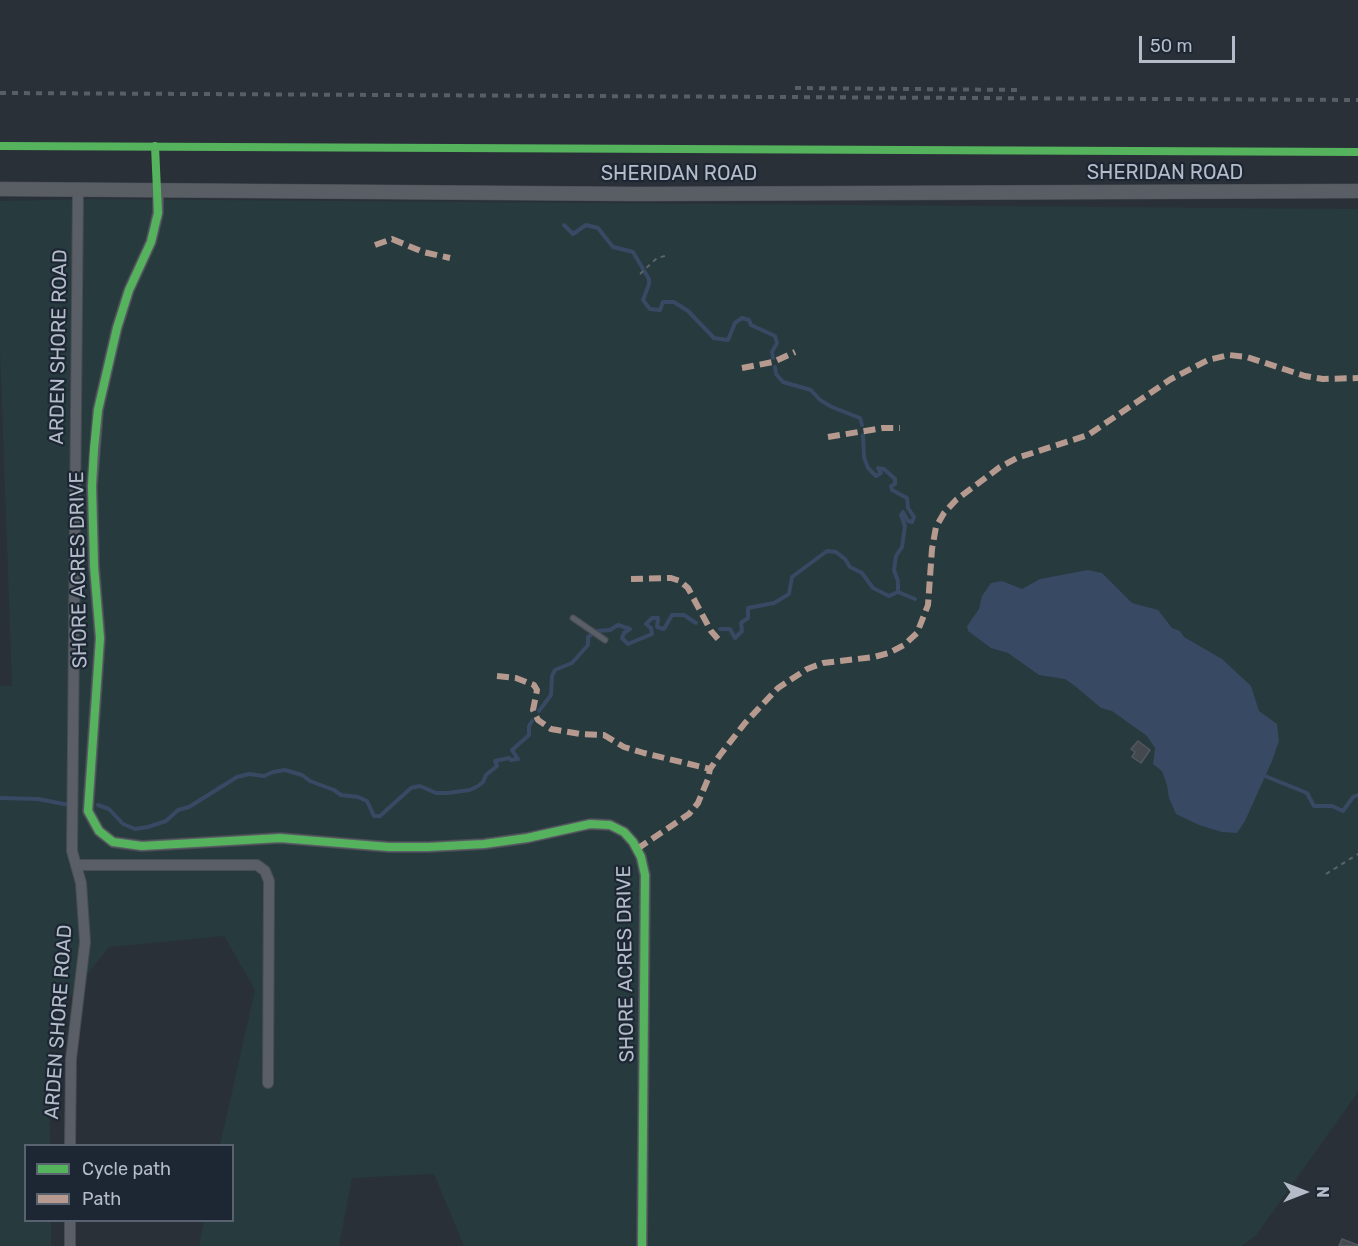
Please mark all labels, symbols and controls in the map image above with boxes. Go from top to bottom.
scale bar [1142,24,1238,62]
text: 50 m [1150,35,1193,57]
street label: SHERIDAN ROAD [1087,161,1243,185]
street label: SHERIDAN ROAD [601,162,757,186]
street label: ARDEN SHORE ROAD [45,249,73,445]
street label: SHORE ACRES DRIVE [65,471,93,669]
street label: SHORE ACRES DRIVE [612,865,640,1063]
street label: ARDEN SHORE ROAD [40,924,78,1120]
legend [24,1144,234,1222]
text: Cycle path [82,1158,171,1180]
north arrow [1274,1162,1334,1222]
text: N [1313,1186,1332,1198]
text: Path [82,1188,121,1210]

